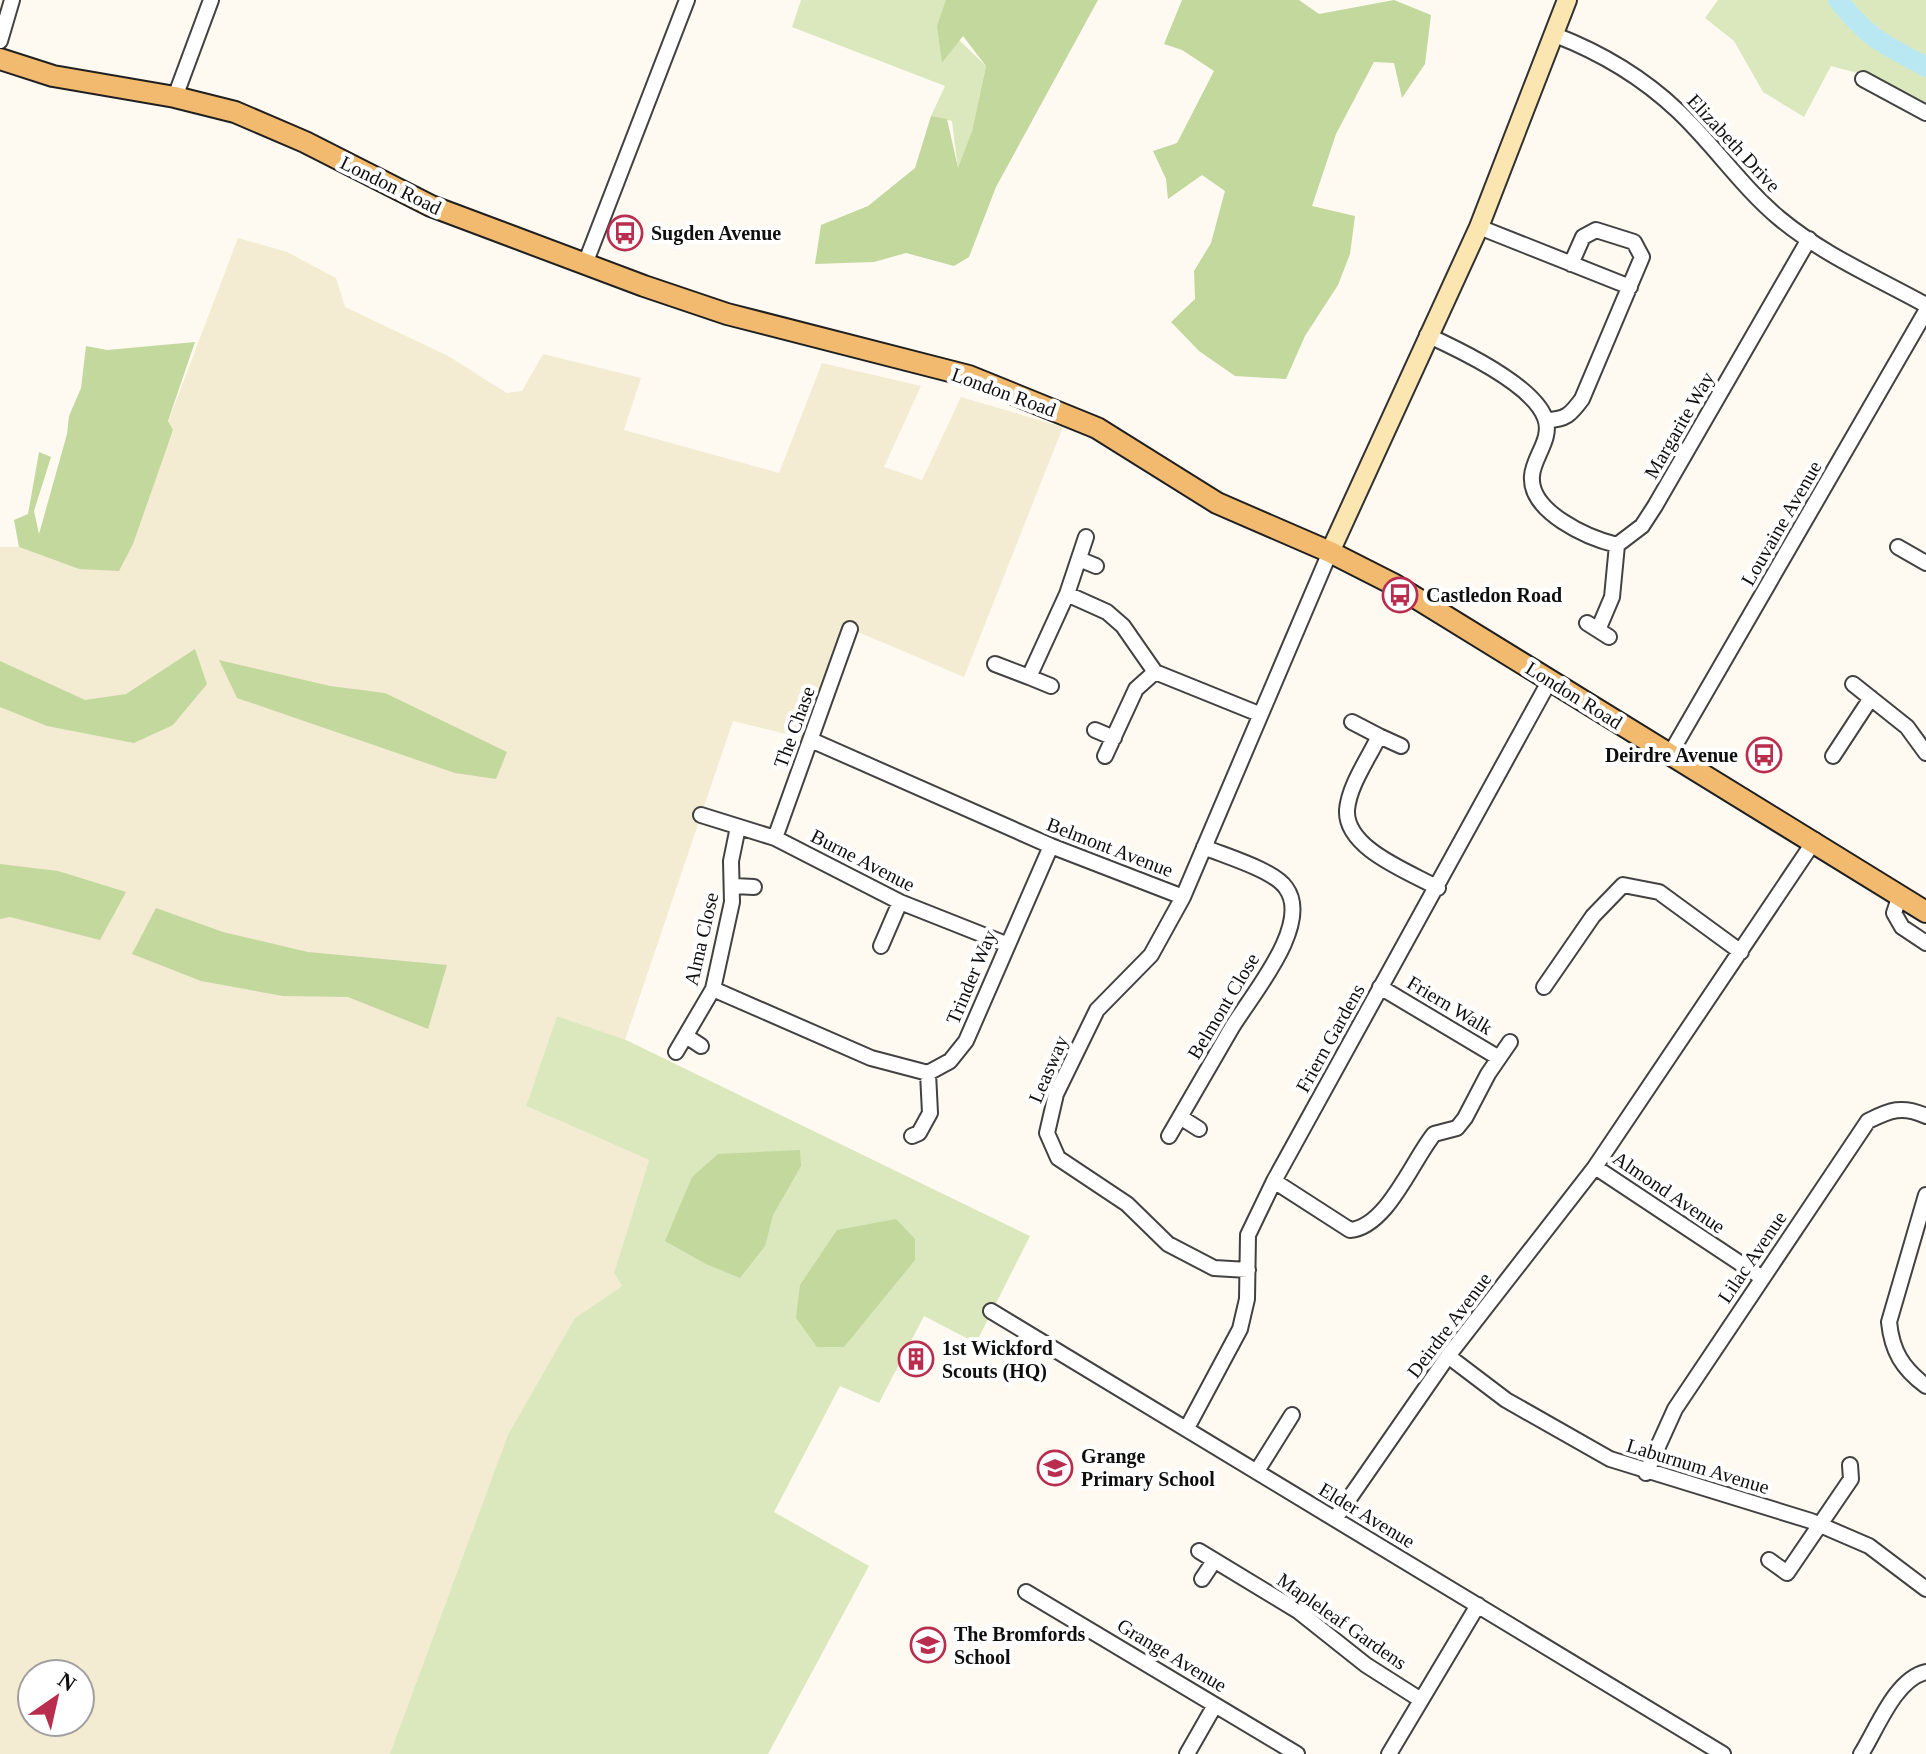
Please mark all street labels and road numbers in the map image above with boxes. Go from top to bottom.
street label: Elizabeth Drive [1683,89,1785,197]
street label: London Road [337,151,445,219]
street label: London Road [949,363,1059,421]
street label: Margarite Way [1640,368,1719,483]
street label: Louvaine Avenue [1736,457,1826,589]
street label: London Road [1522,657,1626,733]
street label: The Chase [769,683,819,771]
street label: Belmont Avenue [1044,813,1176,881]
street label: Burne Avenue [807,824,919,896]
street label: Alma Close [680,890,722,988]
street label: Trinder Way [941,927,1002,1028]
street label: Belmont Close [1183,949,1263,1063]
street label: Friern Walk [1404,971,1496,1039]
street label: Friern Gardens [1291,980,1369,1096]
street label: Leasway [1024,1032,1073,1106]
street label: Almond Avenue [1609,1146,1729,1238]
street label: Lilac Avenue [1713,1207,1791,1307]
street label: Deirdre Avenue [1402,1268,1496,1382]
street label: Laburnum Avenue [1624,1434,1772,1498]
street label: Elder Avenue [1315,1478,1419,1552]
street label: Mapleleaf Gardens [1273,1568,1411,1675]
street label: Grange Avenue [1113,1614,1231,1697]

